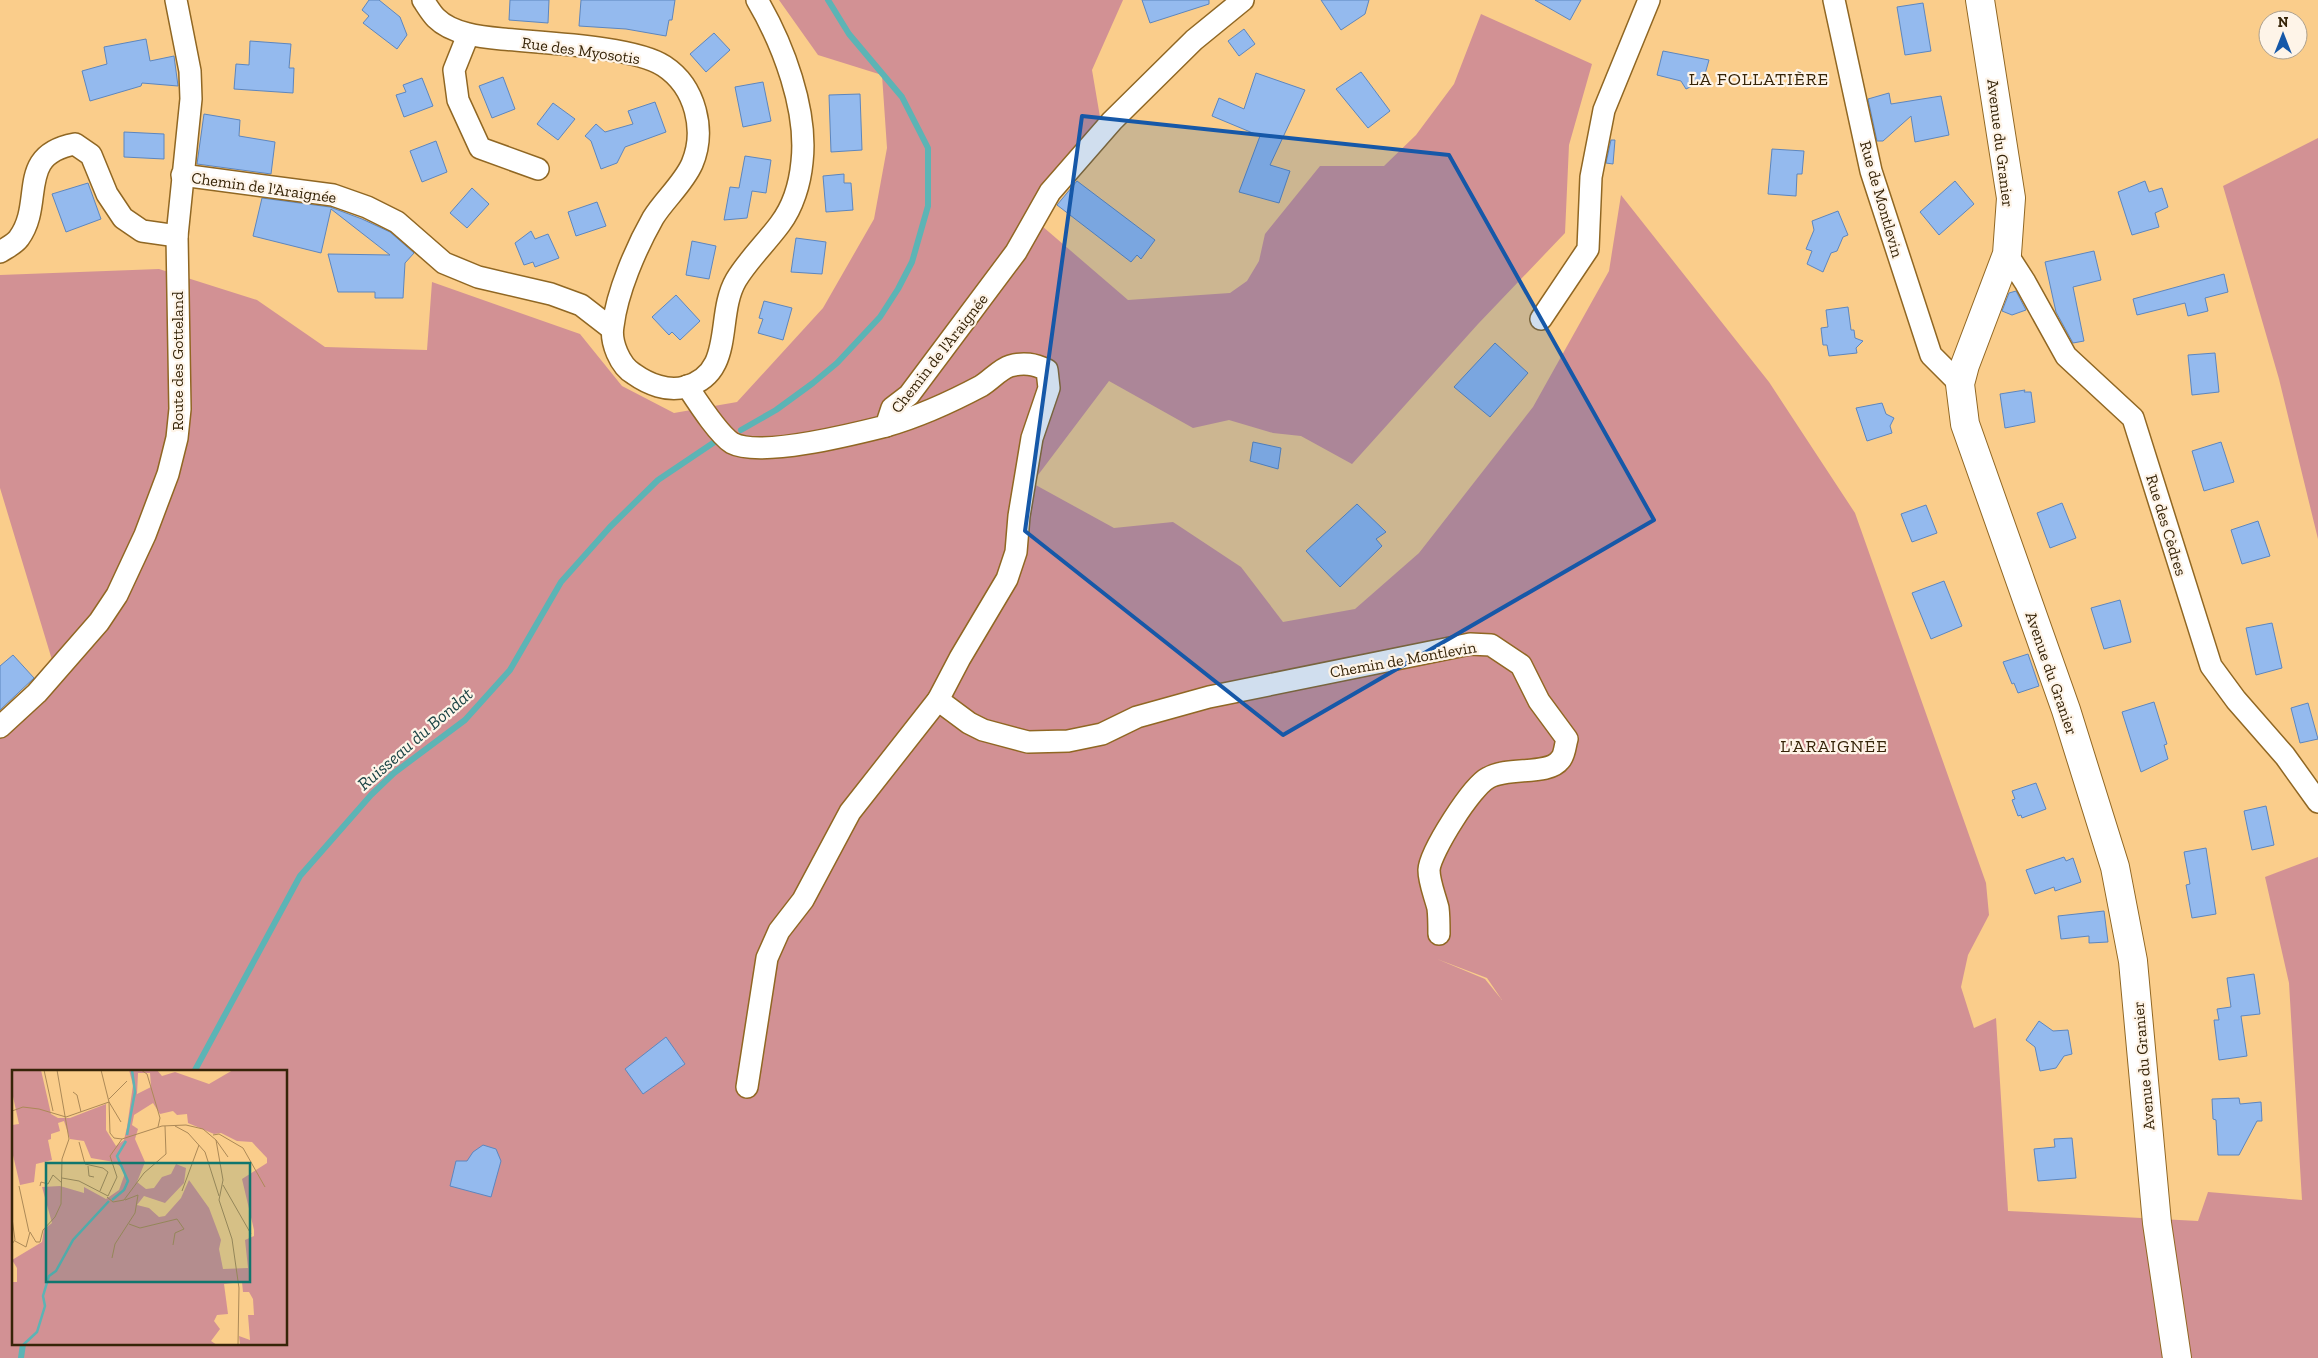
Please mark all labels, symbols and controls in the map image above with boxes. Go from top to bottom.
north arrow [2258,10,2308,60]
text: N [2278,14,2289,31]
street label: Rue des Myosotis [521,33,641,68]
district label: LA FOLLATIÈRE [1689,68,1829,90]
street label: Avenue du Granier [1983,78,2018,209]
street label: Rue de Montlevin [1856,139,1907,260]
street label: Chemin de l'Araignée [190,168,338,207]
street label: Chemin de l'Araignée [887,290,992,417]
street label: Route des Gotteland [168,291,187,431]
street label: Rue des Cèdres [2142,472,2191,578]
street label: Avenue du Granier [2022,609,2082,738]
street label: Chemin de Montlevin [1328,637,1479,682]
water label: Ruisseau du Bondat [353,683,477,795]
district label: L'ARAIGNÉE [1780,735,1888,757]
street label: Avenue du Granier [2128,1001,2159,1131]
inset map [12,1070,288,1346]

